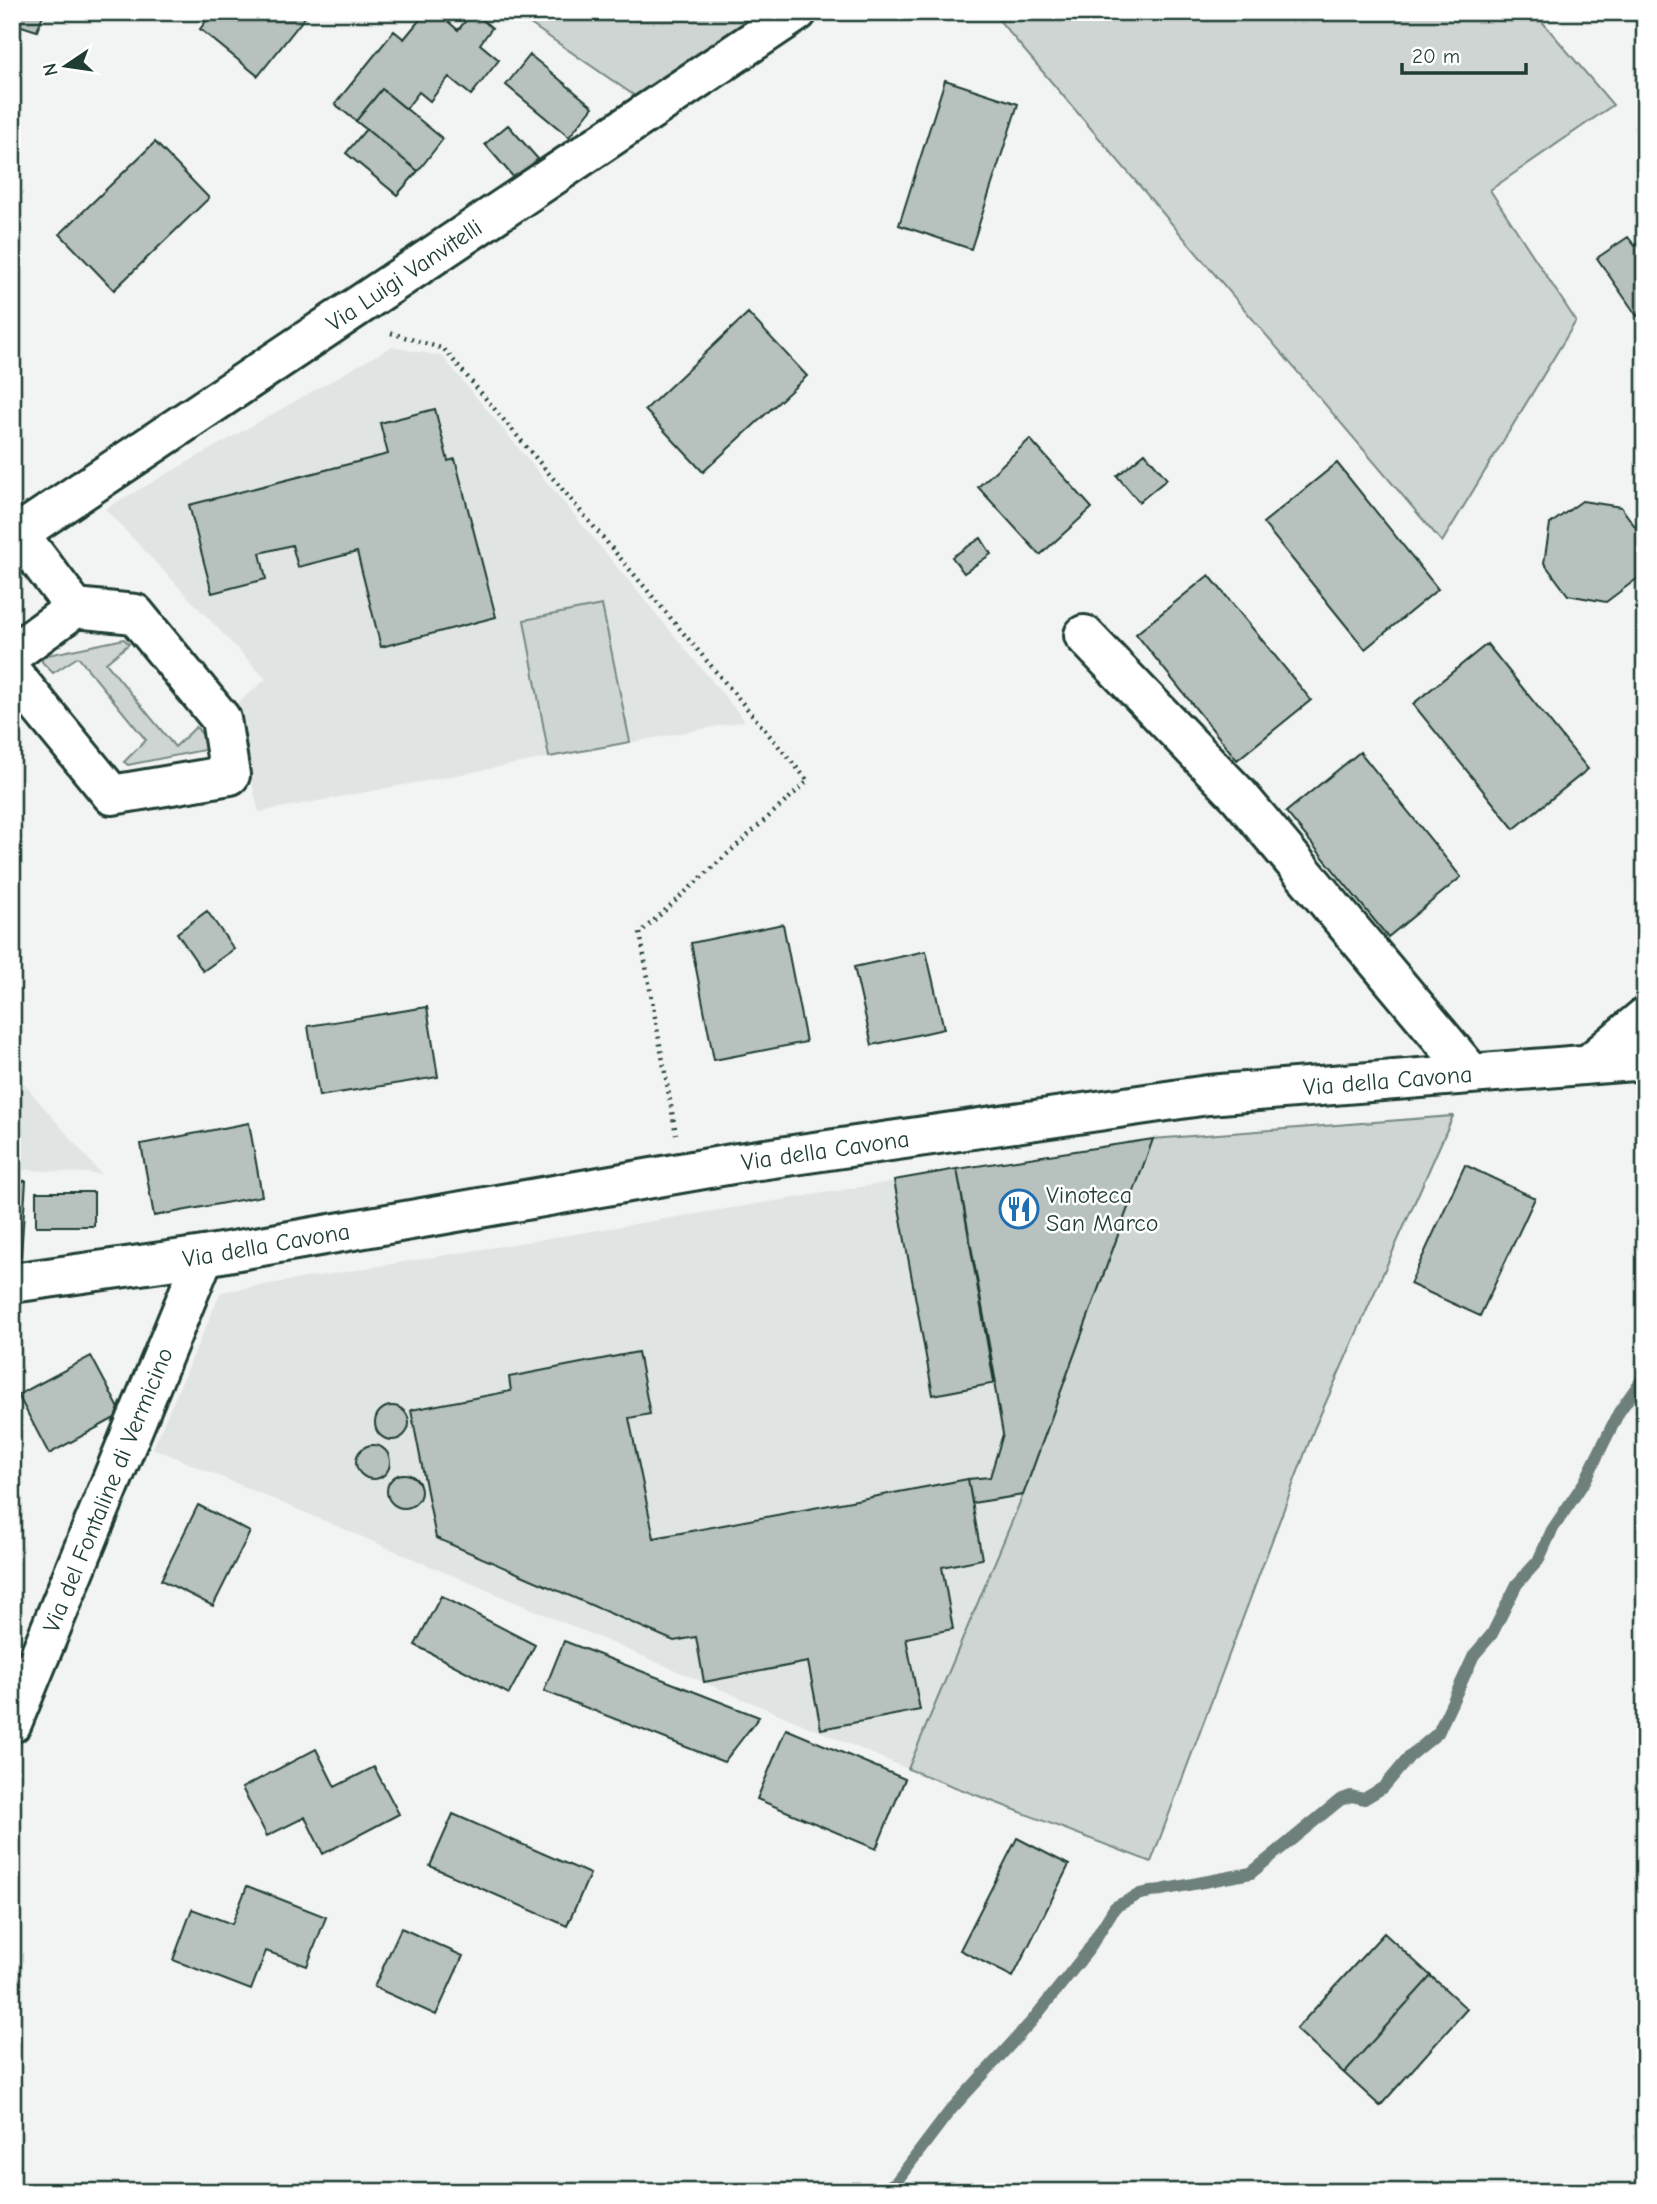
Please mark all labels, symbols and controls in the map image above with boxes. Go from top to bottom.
north arrow [32,32,102,102]
scale bar [1402,32,1526,76]
text: 20 m [1412,44,1460,68]
text: N [38,61,63,78]
street label: Via Luigi Vanvitelli [321,213,487,337]
street label: Via della Cavona [1302,1060,1473,1101]
street label: Via della Cavona [739,1124,911,1176]
place label: Vinoteca San Marco [1046,1181,1159,1237]
restaurant icon: Vinoteca San Marco [998,1188,1040,1230]
street label: Via della Cavona [181,1217,352,1273]
street label: Via del Fontaline di Vermicino [37,1343,179,1637]

